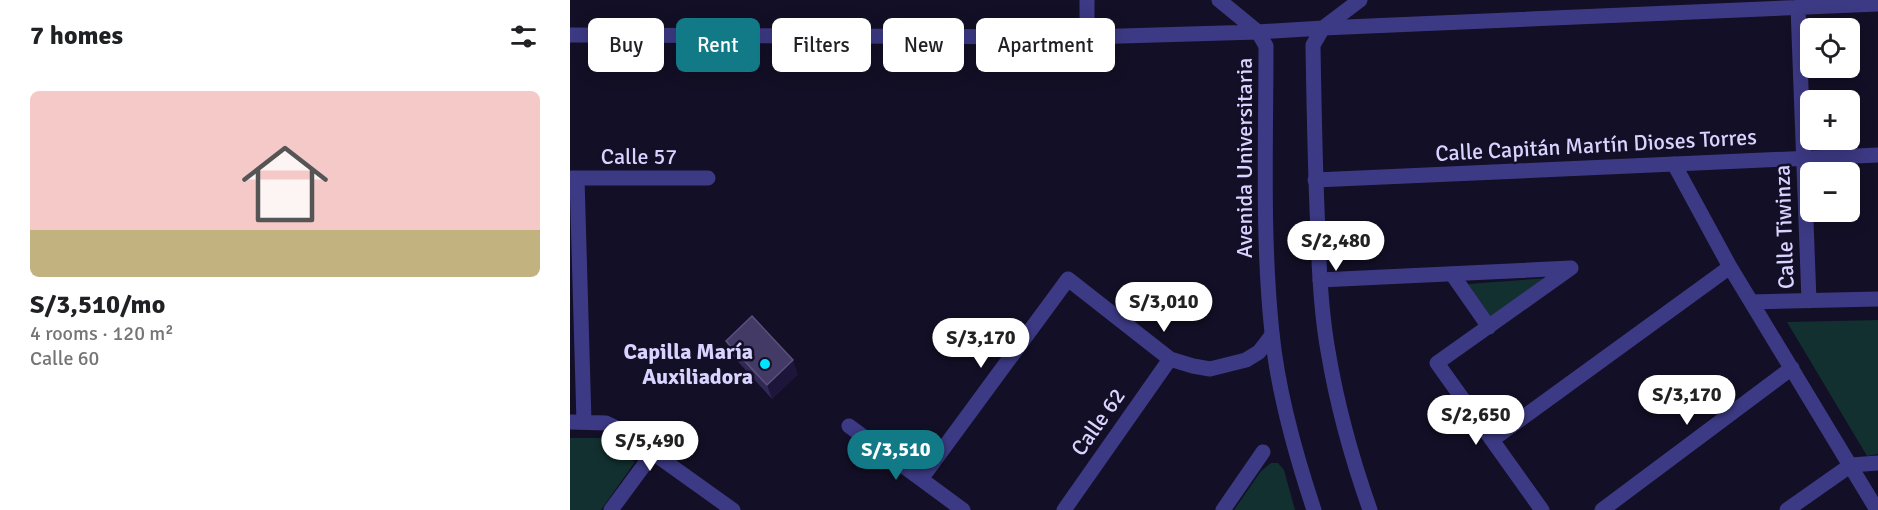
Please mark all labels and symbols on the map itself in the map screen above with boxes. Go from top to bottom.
street label: Avenida Universitaria [1231,58,1258,258]
street label: Calle Capitán Martín Dioses Torres [1435,123,1757,167]
street label: Calle 57 [601,143,677,170]
street label: Calle Tiwinza [1768,164,1800,290]
pin: S/2,480 [1281,221,1391,272]
pin: S/3,010 [1109,282,1219,333]
pin: S/3,170 [926,318,1036,369]
place label: Capilla María Auxiliadora [624,338,753,390]
marker: Capilla María Auxiliadora [758,357,772,371]
pin: S/3,170 [1632,375,1742,426]
street label: Calle 62 [1065,383,1131,461]
pin: S/2,650 [1421,395,1531,446]
pin: S/5,490 [595,421,705,472]
pin: S/3,510 [841,430,951,481]

